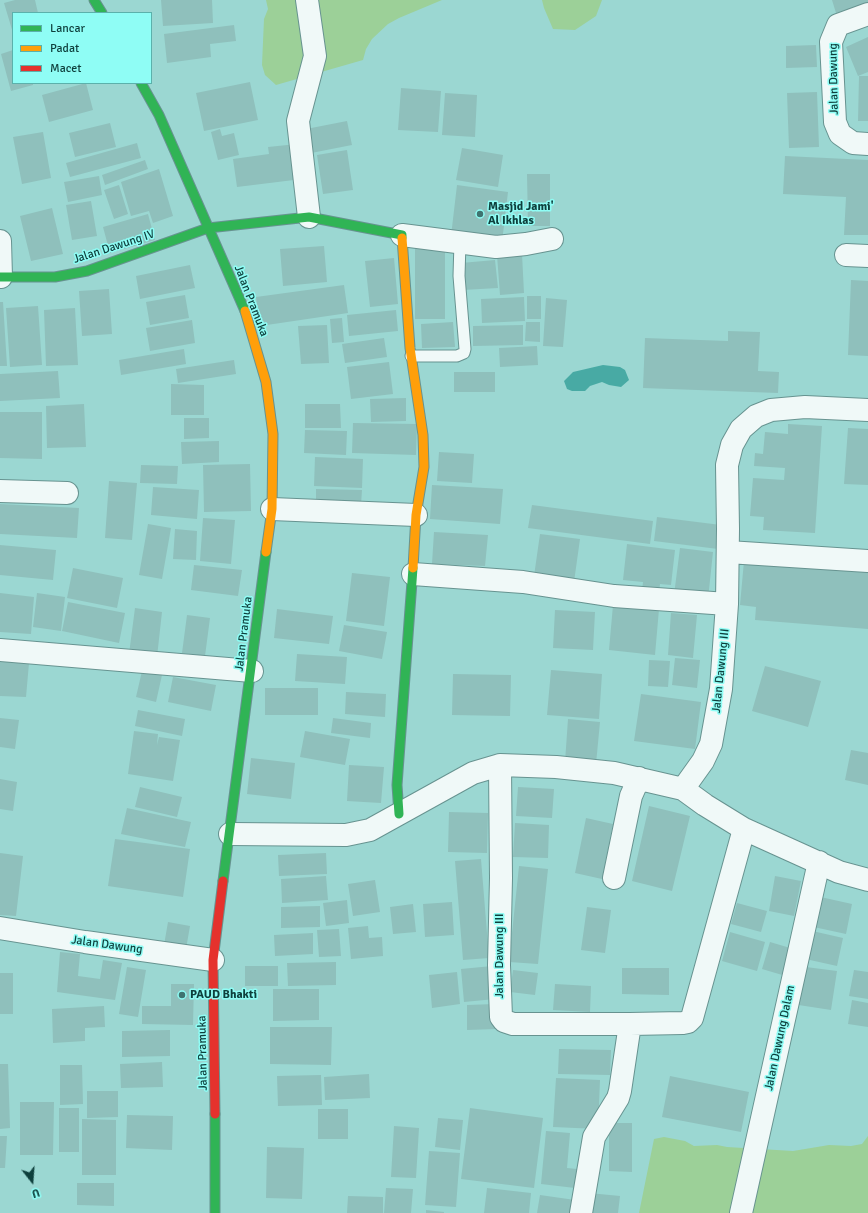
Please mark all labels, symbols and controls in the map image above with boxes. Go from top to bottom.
legend [12,12,152,84]
text: Lancar [50,21,85,36]
text: Padat [50,41,79,56]
street label: Jalan Dawung [826,43,842,115]
text: Macet [50,61,82,76]
place label: Masjid Jami' Al Ikhlas [488,200,553,228]
marker: Masjid Jami' Al Ikhlas [475,209,485,219]
street label: Jalan Dawung IV [71,227,157,267]
street label: Jalan Pramuka [231,263,271,339]
street label: Jalan Pramuka [232,596,256,672]
street label: Jalan Dawung III [709,628,733,714]
street label: Jalan Dawung III [493,914,507,998]
street label: Jalan Dawung [71,933,143,957]
street label: Jalan Dawung Dalam [762,984,798,1092]
place label: PAUD Bhakti [190,988,257,1002]
marker: PAUD Bhakti [177,990,187,1000]
street label: Jalan Pramuka [195,1015,211,1091]
north arrow [12,1161,52,1201]
text: U [30,1186,41,1200]

